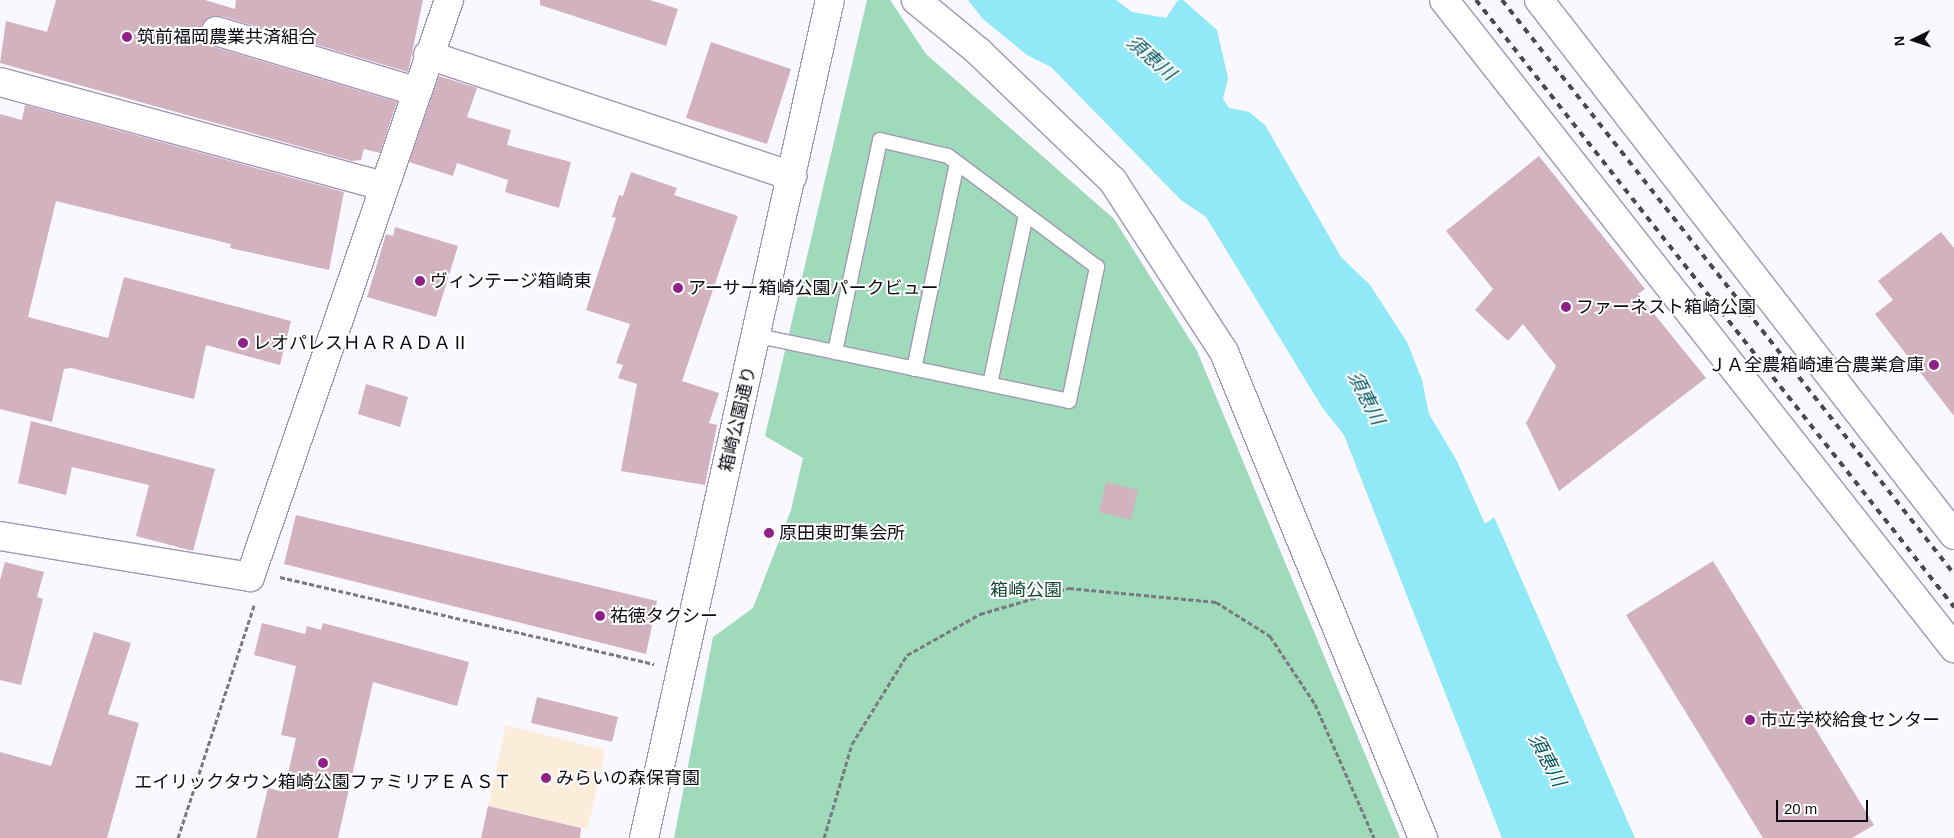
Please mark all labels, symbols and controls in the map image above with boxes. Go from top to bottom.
north arrow [1889,15,1939,65]
place label: 筑前福岡農業共済組合 [137,26,317,48]
marker: 筑前福岡農業共済組合 [121,31,133,43]
water label: 須恵川 [1122,31,1180,85]
text: N [1891,35,1907,47]
place label: ヴィンテージ箱崎東 [430,270,592,292]
marker: ヴィンテージ箱崎東 [414,275,426,287]
place label: アーサー箱崎公園パークビュー [688,277,939,299]
marker: アーサー箱崎公園パークビュー [672,282,684,294]
place label: ファーネスト箱崎公園 [1576,296,1756,318]
marker: ファーネスト箱崎公園 [1560,301,1572,313]
place label: レオパレスＨＡＲＡＤＡⅡ [253,332,469,354]
marker: レオパレスＨＡＲＡＤＡⅡ [237,337,249,349]
place label: ＪＡ全農箱崎連合農業倉庫 [1708,354,1924,376]
marker: ＪＡ全農箱崎連合農業倉庫 [1928,359,1940,371]
street label: 箱崎公園通り [715,364,761,474]
water label: 須恵川 [1343,367,1389,429]
place label: 原田東町集会所 [779,522,905,544]
marker: 原田東町集会所 [763,527,775,539]
park label: 箱崎公園 [990,579,1062,601]
place label: 祐徳タクシー [610,605,718,627]
marker: 祐徳タクシー [594,610,606,622]
place label: 市立学校給食センター [1760,709,1940,731]
marker: 市立学校給食センター [1744,714,1756,726]
water label: 須恵川 [1524,729,1570,791]
marker: エイリックタウン箱崎公園ファミリアＥＡＳＴ [317,757,329,769]
place label: みらいの森保育園 [556,767,700,789]
place label: エイリックタウン箱崎公園ファミリアＥＡＳＴ [134,771,512,793]
marker: みらいの森保育園 [540,772,552,784]
scale bar [1779,790,1872,822]
text: 20 m [1784,800,1817,817]

